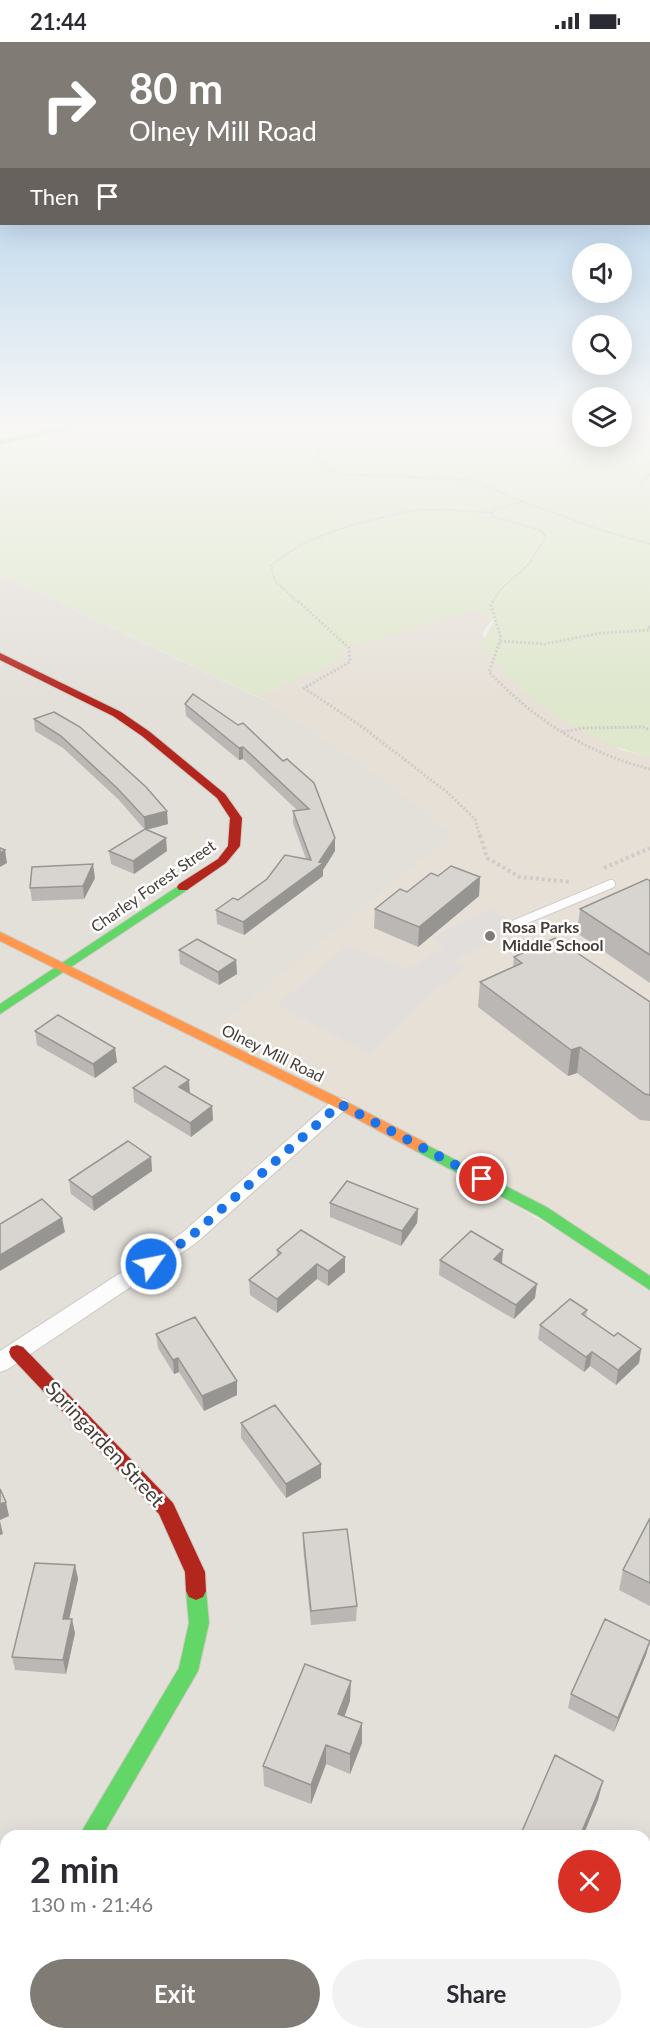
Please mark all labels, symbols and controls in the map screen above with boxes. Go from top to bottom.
text: 21:44 [30,8,87,35]
text: 80 m [129,63,223,113]
icon: right [30,66,108,144]
text: Olney Mill Road [129,114,317,147]
icon: arrive [91,180,124,213]
text: Then [30,183,79,210]
map controls [572,243,632,447]
button: sound [572,243,632,303]
button: search [572,315,632,375]
button: layers [572,387,632,447]
street label: Charley Forest Street [87,835,219,936]
place label: Rosa Parks Middle School [502,917,604,954]
marker: Rosa Parks Middle School [483,929,497,943]
street label: Olney Mill Road [219,1020,327,1085]
pin [456,1153,507,1204]
icon: arrive [465,1162,498,1195]
position arrow [119,1232,183,1296]
street label: Springarden Street [41,1376,170,1511]
text: 2 min [30,1847,119,1891]
button: close [558,1850,621,1913]
text: 130 m · 21:46 [30,1892,153,1916]
button: Exit [30,1959,320,2028]
button: Share [332,1959,621,2028]

